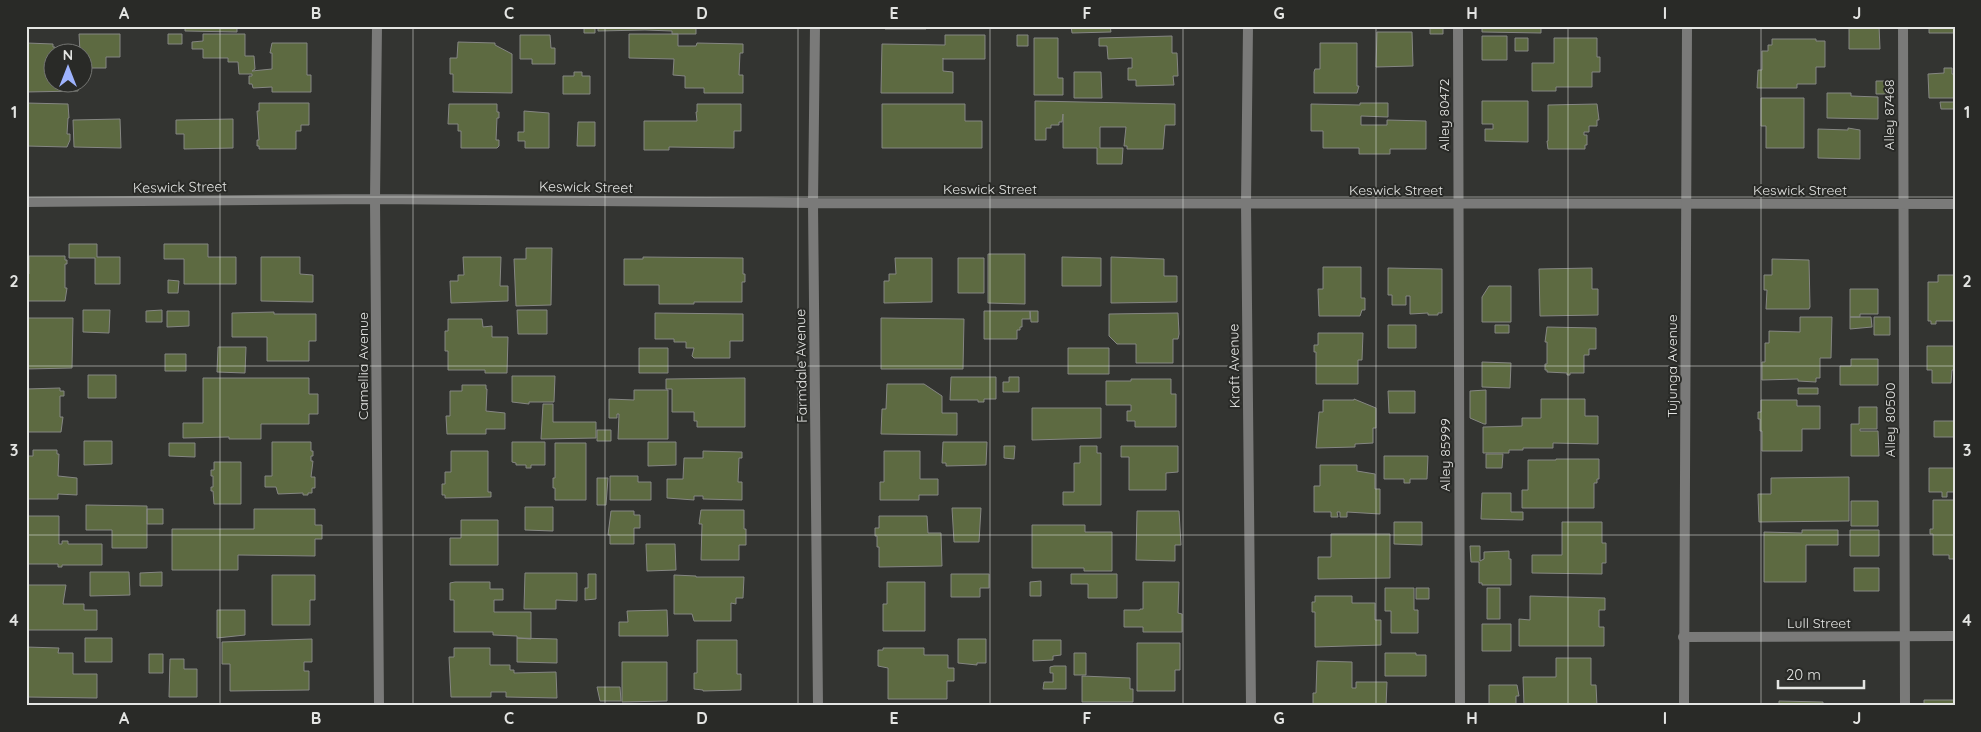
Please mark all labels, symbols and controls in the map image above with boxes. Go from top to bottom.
text: A [119,3,130,23]
text: B [311,3,321,23]
text: C [504,3,514,23]
text: D [696,3,708,23]
text: E [889,3,899,23]
text: F [1083,3,1092,23]
text: G [1273,3,1285,23]
text: H [1466,3,1478,23]
text: I [1663,3,1667,23]
text: J [1853,3,1861,23]
north arrow [42,42,92,92]
text: N [63,46,73,64]
street label: Alley 80472 [1435,78,1453,151]
street label: Alley 87468 [1880,79,1898,151]
text: 1 [11,102,17,122]
text: 1 [1964,102,1970,122]
street label: Keswick Street [133,177,227,197]
street label: Keswick Street [539,177,633,197]
street label: Keswick Street [943,180,1037,198]
street label: Keswick Street [1349,181,1443,199]
street label: Keswick Street [1753,181,1847,199]
text: 2 [9,271,19,291]
text: 2 [1962,271,1972,291]
street label: Farmdale Avenue [791,309,811,423]
street label: Camellia Avenue [354,312,372,420]
street label: Tujunga Avenue [1663,314,1681,418]
street label: Kraft Avenue [1224,323,1244,408]
street label: Alley 80500 [1881,382,1899,458]
street label: Alley 85999 [1436,418,1454,492]
text: 3 [10,440,18,460]
text: 3 [1963,440,1971,460]
text: 4 [9,610,19,630]
text: 4 [1962,610,1972,630]
street label: Lull Street [1787,614,1851,632]
scale bar [1778,657,1865,689]
text: 20 m [1786,665,1821,684]
text: A [119,708,130,728]
text: B [311,708,321,728]
text: C [504,708,514,728]
text: D [696,708,708,728]
text: E [889,708,899,728]
text: F [1083,708,1092,728]
text: G [1273,708,1285,728]
text: H [1466,708,1478,728]
text: I [1663,708,1667,728]
text: J [1853,708,1861,728]

